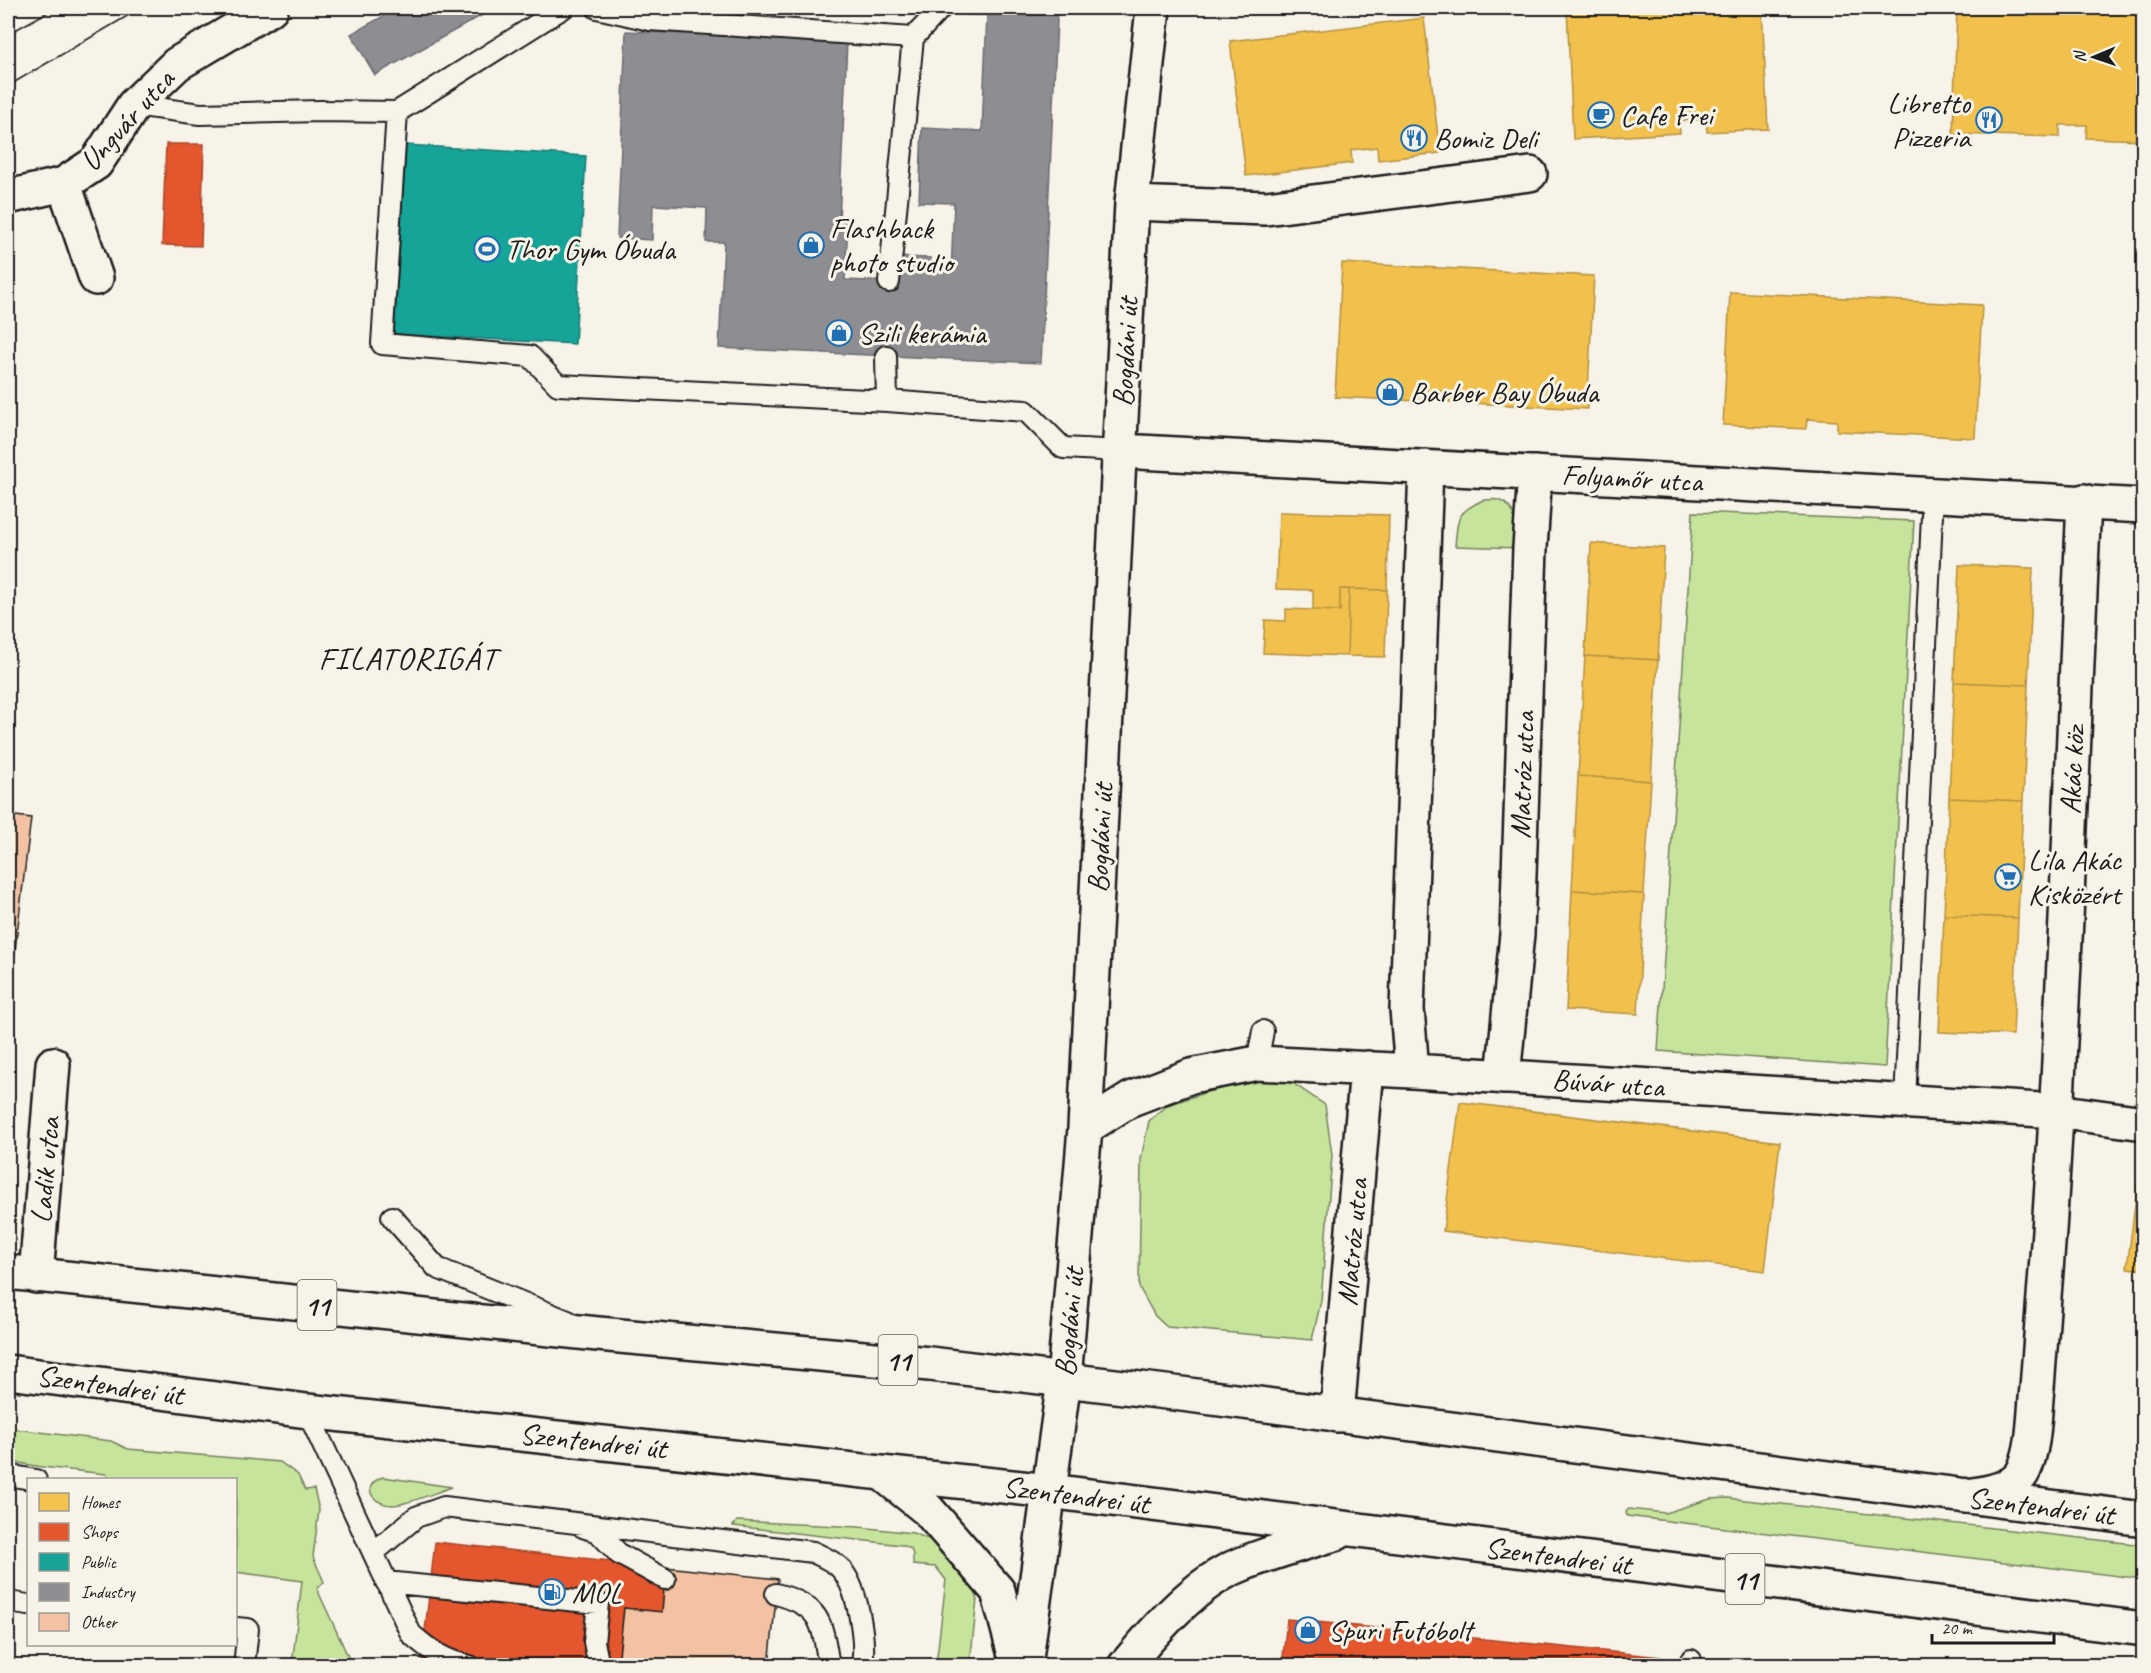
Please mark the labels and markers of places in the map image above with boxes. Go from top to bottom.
place label: Libretto Pizzeria [1887,84,1972,156]
place label: Cafe Frei [1620,96,1716,134]
cafe icon: Cafe Frei [1586,100,1616,130]
restaurant icon: Libretto Pizzeria [1974,105,2004,135]
place label: Bomiz Deli [1434,119,1540,157]
restaurant icon: Bomiz Deli [1399,123,1429,153]
place label: Flashback photo studio [830,209,956,281]
place label: Thor Gym Óbuda [506,230,677,268]
shop icon: Flashback photo studio [796,230,826,260]
sports icon: Thor Gym Óbuda [472,234,502,264]
place label: Szili kerámia [858,314,987,352]
shop icon: Szili kerámia [824,318,854,348]
place label: Barber Bay Óbuda [1410,373,1600,411]
shop icon: Barber Bay Óbuda [1375,377,1405,407]
place label: Lila Akác Kisközért [2028,841,2124,913]
supermarket icon: Lila Akác Kisközért [1993,862,2023,892]
place label: MOL [572,1573,621,1611]
fuel station icon: MOL [537,1577,567,1607]
place label: Spuri Futóbolt [1328,1611,1476,1649]
shop icon: Spuri Futóbolt [1293,1615,1323,1645]

